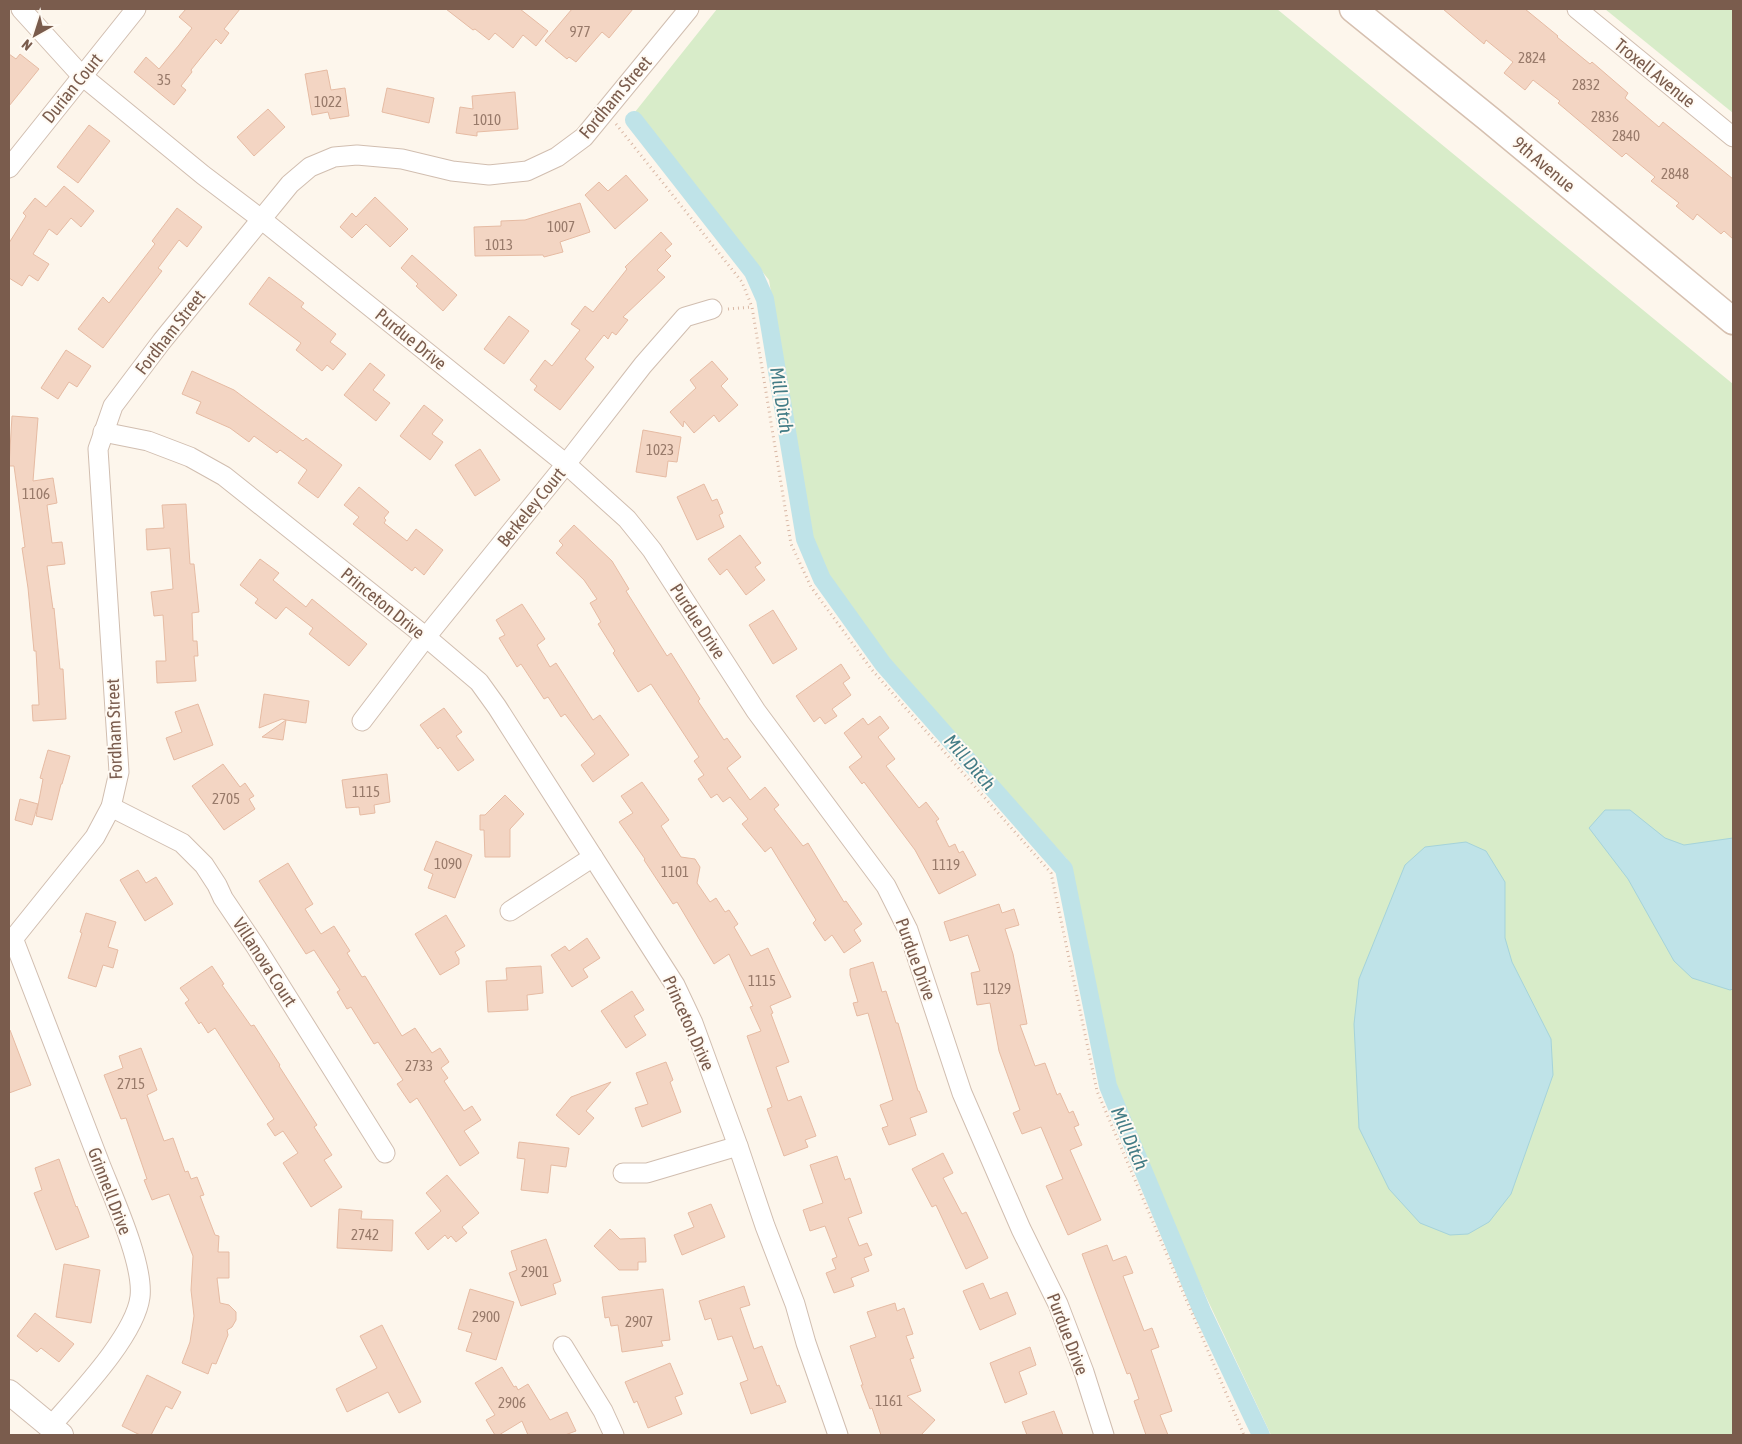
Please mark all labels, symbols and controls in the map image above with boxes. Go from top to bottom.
north arrow [10,10,60,60]
house number: 977 [569,23,591,40]
street label: Troxell Avenue [1611,34,1699,112]
text: N [19,36,35,54]
street label: Durian Court [38,49,106,127]
house number: 2824 [1518,49,1546,66]
street label: Fordham Street [574,51,656,143]
house number: 35 [157,71,171,88]
house number: 2832 [1572,76,1600,93]
house number: 1022 [314,93,342,110]
house number: 2836 [1591,108,1619,125]
house number: 1010 [473,111,501,128]
house number: 2840 [1612,127,1640,144]
street label: 9th Avenue [1509,132,1579,196]
house number: 2848 [1661,165,1689,182]
house number: 1007 [547,218,575,235]
house number: 1013 [485,236,513,253]
street label: Fordham Street [131,286,209,378]
street label: Purdue Drive [371,304,451,374]
water label: Mill Ditch [766,366,798,434]
house number: 1023 [646,441,674,458]
street label: Berkeley Court [493,463,569,551]
house number: 1106 [22,485,50,502]
street label: Princeton Drive [337,563,429,643]
street label: Purdue Drive [666,579,730,663]
street label: Fordham Street [102,678,126,780]
water label: Mill Ditch [940,730,1000,794]
house number: 1115 [352,783,380,800]
house number: 2705 [212,790,240,807]
house number: 1090 [434,855,462,872]
house number: 1119 [932,856,960,873]
house number: 1101 [661,863,689,880]
street label: Villanova Court [229,914,301,1010]
street label: Purdue Drive [891,915,941,1003]
street label: Princeton Drive [659,972,719,1074]
house number: 1115 [748,972,776,989]
house number: 1129 [983,980,1011,997]
house number: 2733 [405,1057,433,1074]
house number: 2715 [117,1075,145,1092]
water label: Mill Ditch [1107,1103,1153,1173]
street label: Grinnell Drive [84,1144,136,1238]
house number: 2742 [351,1226,379,1243]
house number: 2901 [521,1263,549,1280]
street label: Purdue Drive [1043,1290,1093,1378]
house number: 2900 [472,1308,500,1325]
house number: 2907 [625,1313,653,1330]
house number: 1161 [875,1392,903,1409]
house number: 2906 [498,1394,526,1411]

